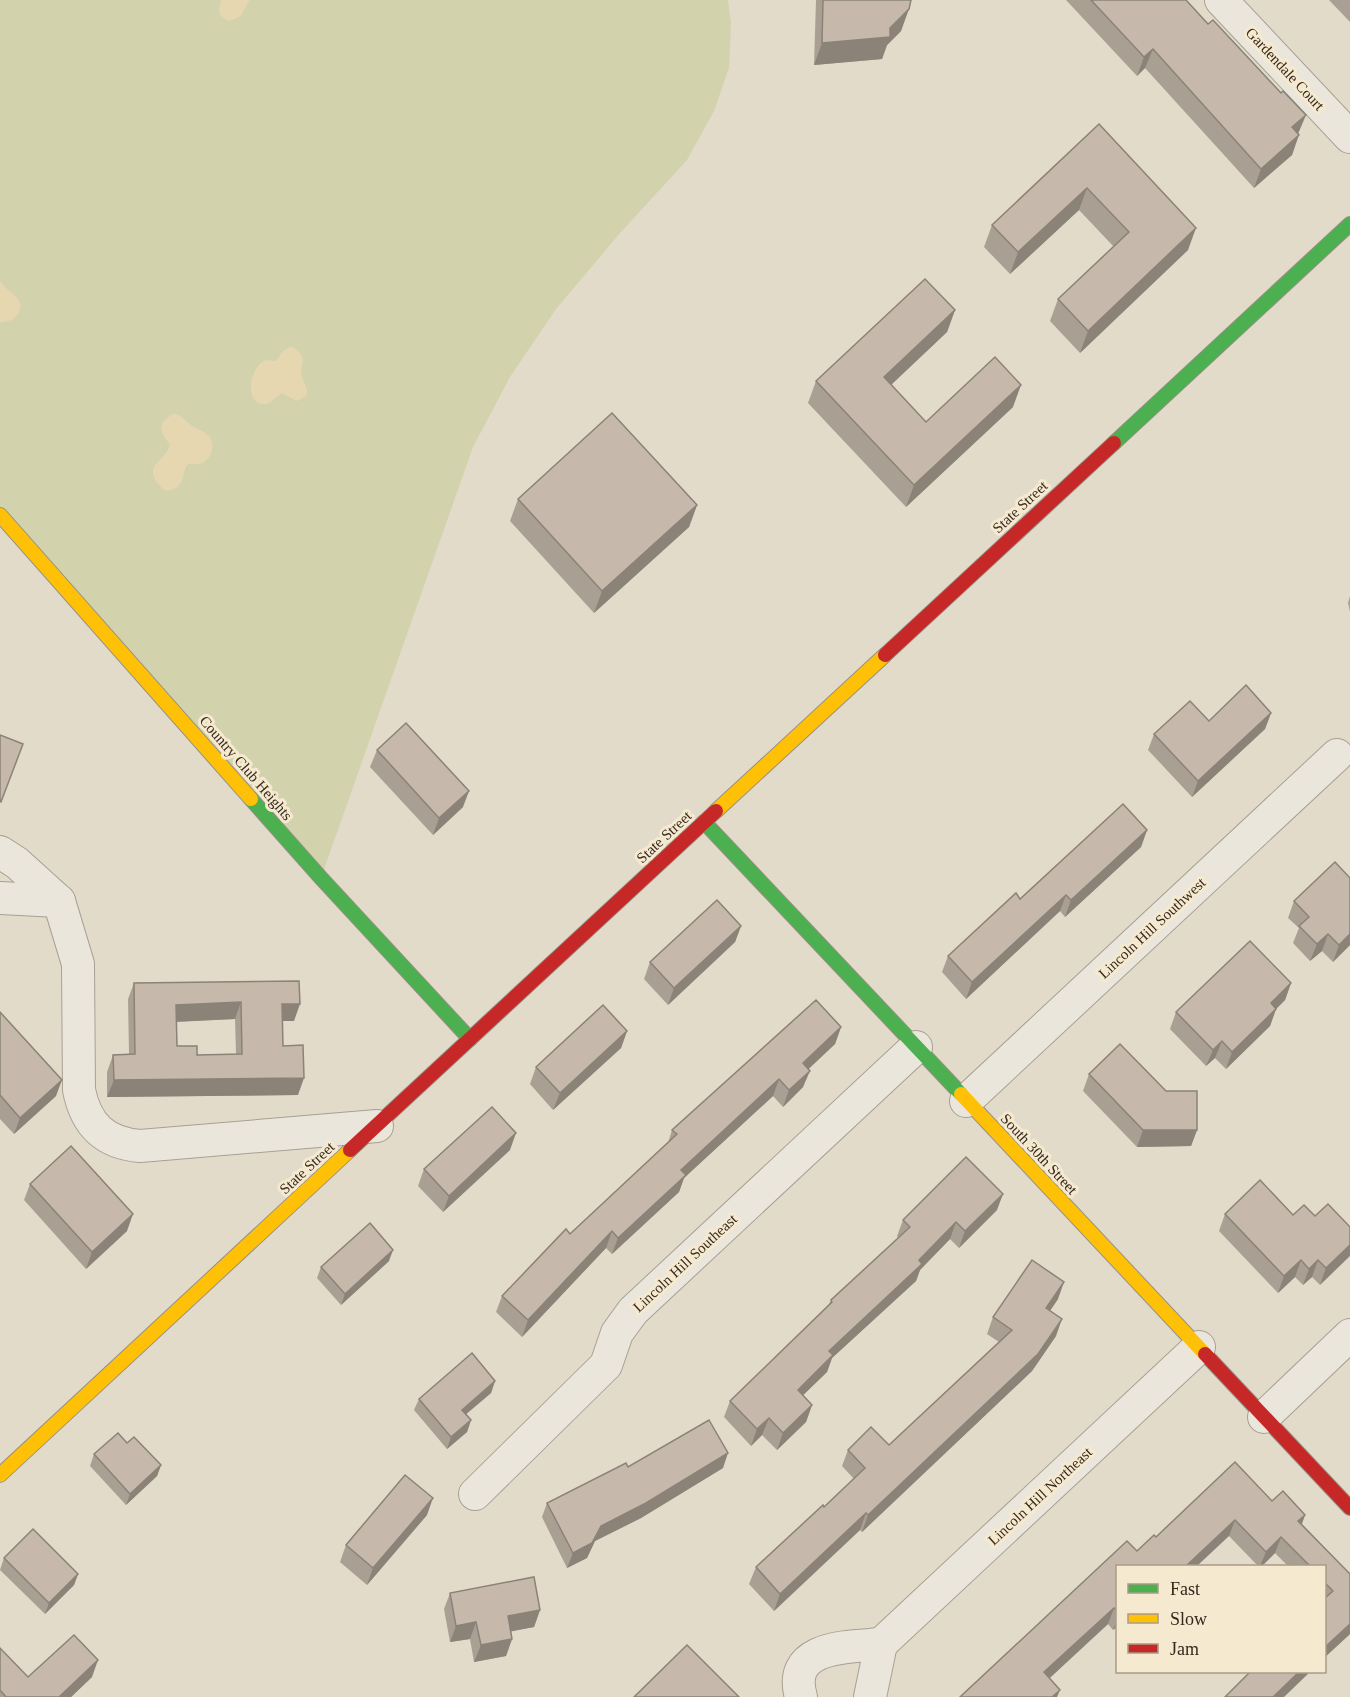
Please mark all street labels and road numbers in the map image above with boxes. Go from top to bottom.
street label: Gardendale Court [1243,24,1328,114]
street label: State Street [989,477,1051,536]
street label: Country Club Heights [196,713,296,823]
street label: State Street [633,807,695,866]
street label: Lincoln Hill Southwest [1095,874,1209,982]
street label: South 30th Street [998,1110,1081,1198]
street label: State Street [276,1138,338,1197]
street label: Lincoln Hill Southeast [630,1210,741,1315]
street label: Lincoln Hill Northeast [985,1443,1096,1548]

